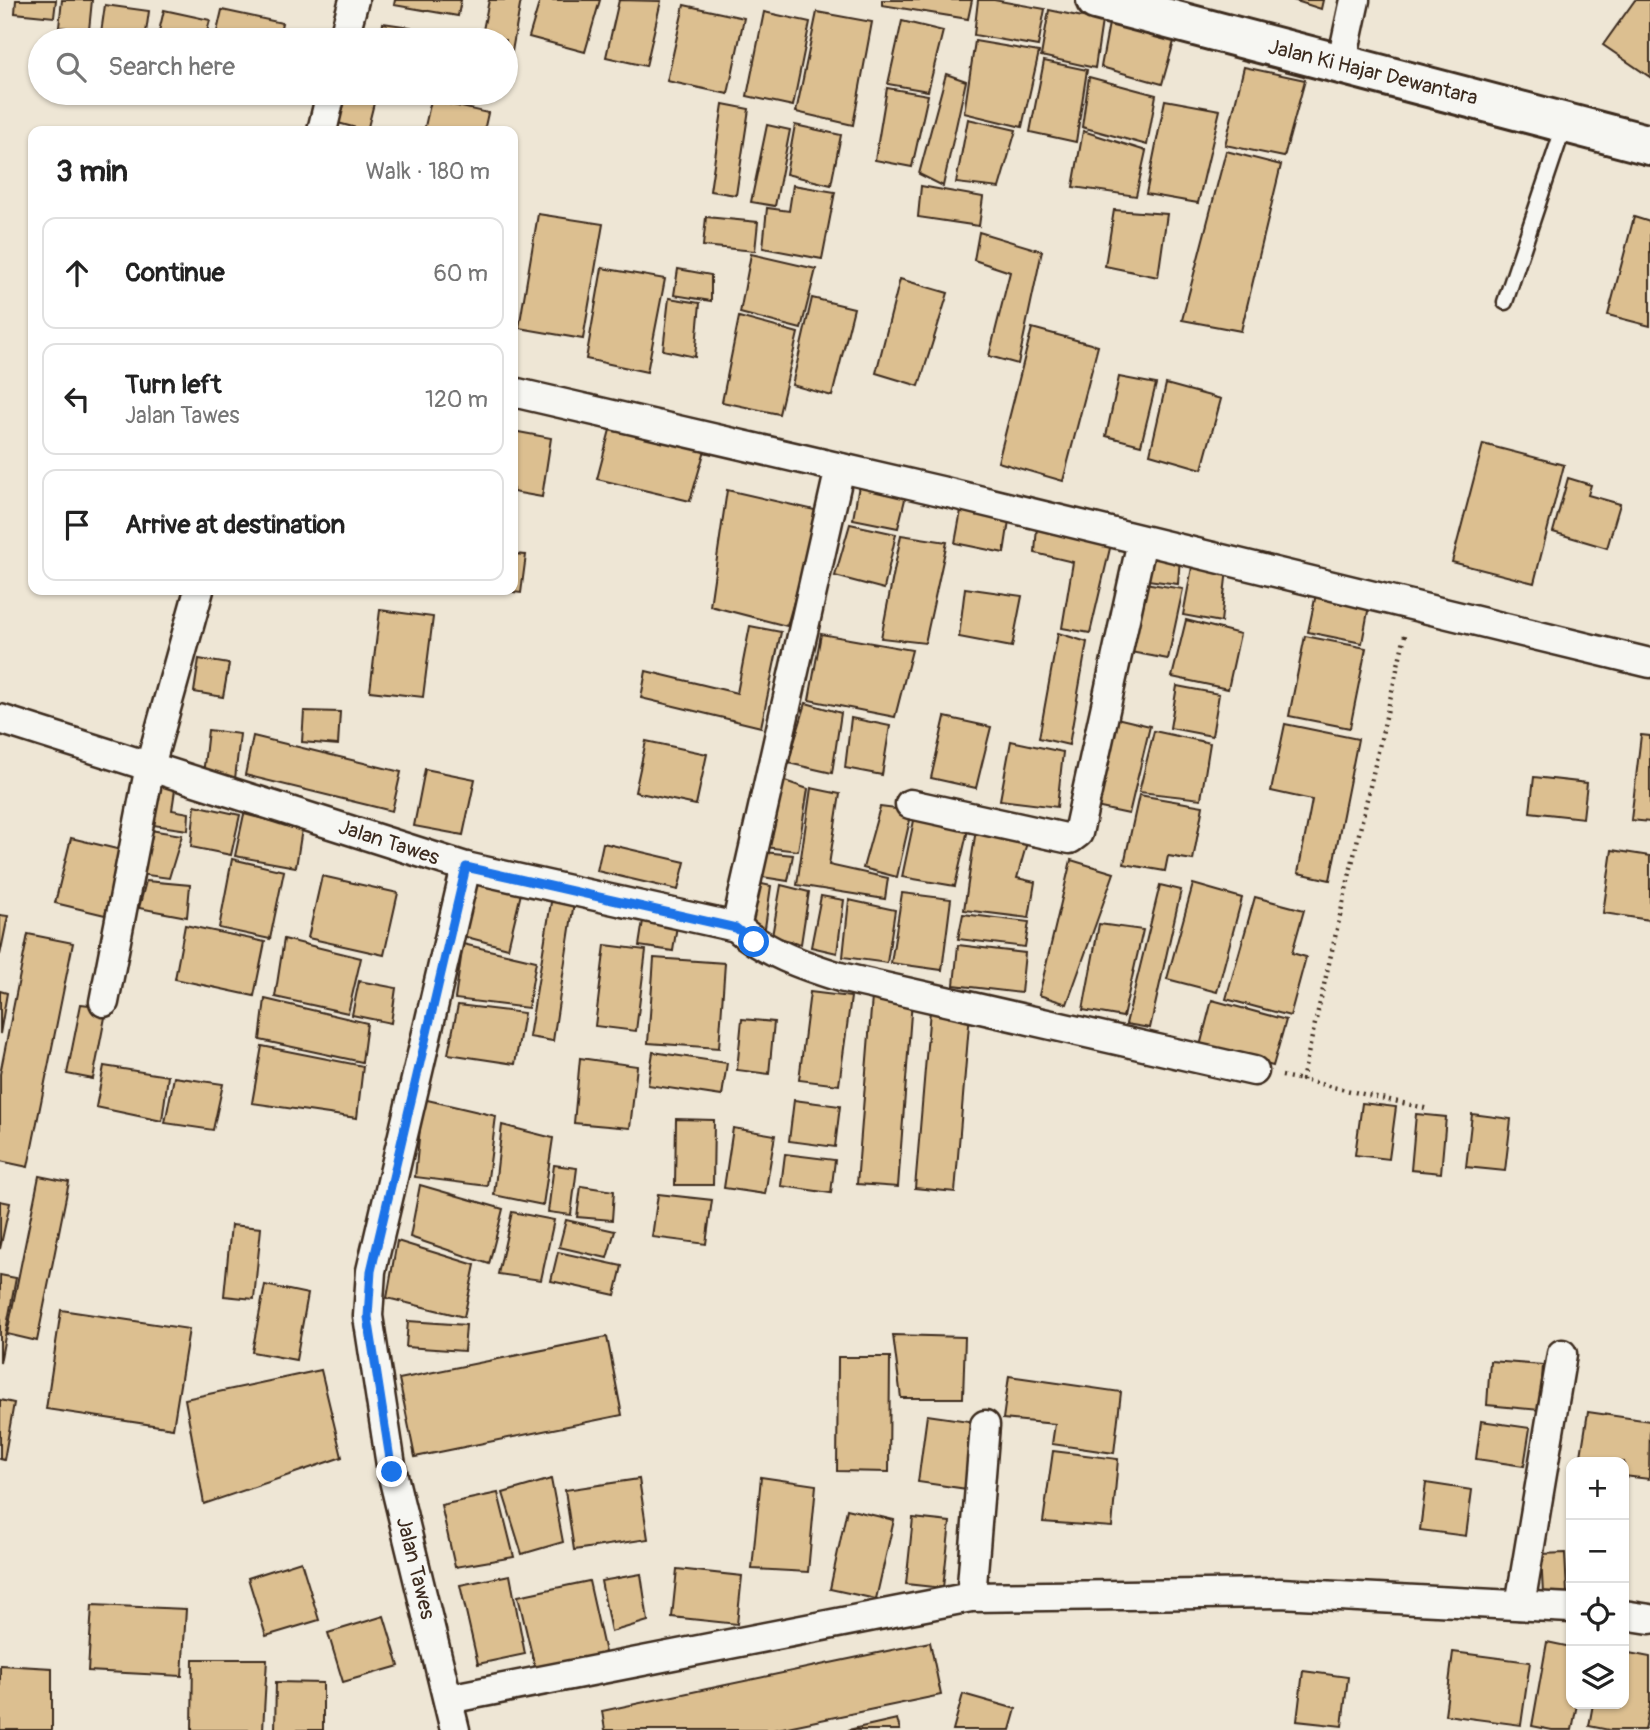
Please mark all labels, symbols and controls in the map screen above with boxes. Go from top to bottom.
search box [28,28,518,105]
street label: Jalan Ki Hajar Dewantara [1265,33,1480,112]
icon: search [52,48,90,86]
text: Search here [108,51,235,83]
text: 3 min [56,153,128,190]
text: Walk · 180 m [365,157,490,186]
icon: ahead [58,254,96,292]
text: Continue [125,257,225,289]
text: 60 m [433,259,488,288]
text: Turn left [125,369,221,401]
icon: left [58,380,96,418]
text: 120 m [425,385,488,414]
text: Jalan Tawes [125,401,239,430]
icon: arrive [58,506,96,544]
text: Arrive at destination [125,509,345,541]
street label: Jalan Tawes [335,813,443,872]
route start [738,926,769,957]
route end [376,1456,407,1487]
map controls [1566,1457,1629,1709]
button: + [1566,1457,1629,1520]
street label: Jalan Tawes [390,1514,441,1623]
button: − [1566,1520,1629,1583]
button: locate [1566,1583,1629,1646]
button: layers [1566,1646,1629,1709]

